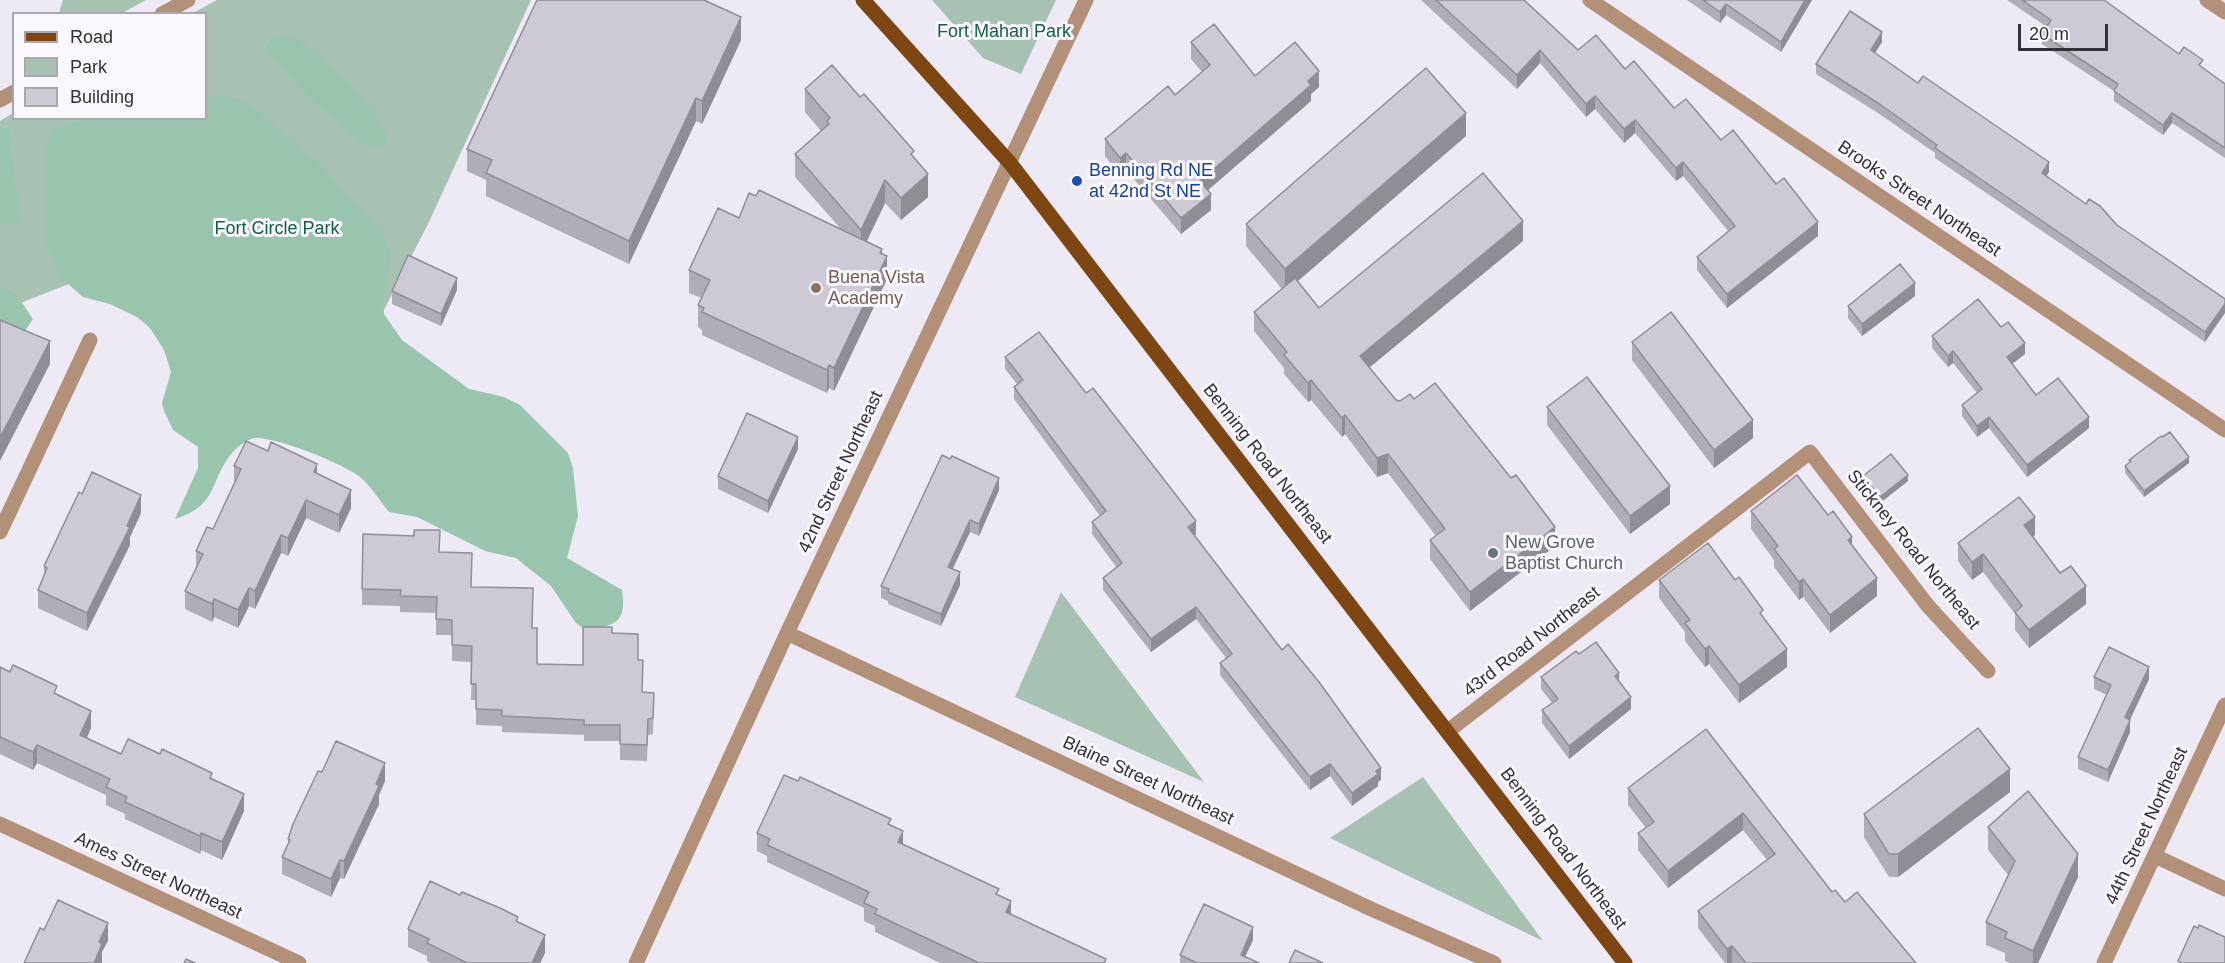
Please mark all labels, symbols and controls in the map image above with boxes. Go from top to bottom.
legend [12,12,207,120]
scale bar [2021,12,2111,50]
park label: Fort Mahan Park [937,21,1071,43]
text: 20 m [2029,24,2069,44]
text: Road [70,27,113,47]
text: Park [70,57,107,77]
text: Building [70,87,134,107]
street label: Brooks Street Northeast [1833,136,2005,262]
place label: Benning Rd NE at 42nd St NE [1089,160,1213,202]
marker: Benning Rd NE at 42nd St NE [1070,174,1084,188]
park label: Fort Circle Park [214,218,340,240]
place label: Buena Vista Academy [828,267,925,310]
marker: Buena Vista Academy [809,281,823,295]
street label: Benning Road Northeast [1198,380,1336,548]
street label: 42nd Street Northeast [794,388,888,556]
street label: Stickney Road Northeast [1842,466,1984,634]
place label: New Grove Baptist Church [1505,532,1623,574]
marker: New Grove Baptist Church [1486,546,1500,560]
street label: 43rd Road Northeast [1460,582,1604,702]
street label: Blaine Street Northeast [1059,732,1237,830]
street label: 44th Street Northeast [2101,744,2193,908]
street label: Benning Road Northeast [1495,764,1631,934]
street label: Ames Street Northeast [71,828,245,924]

